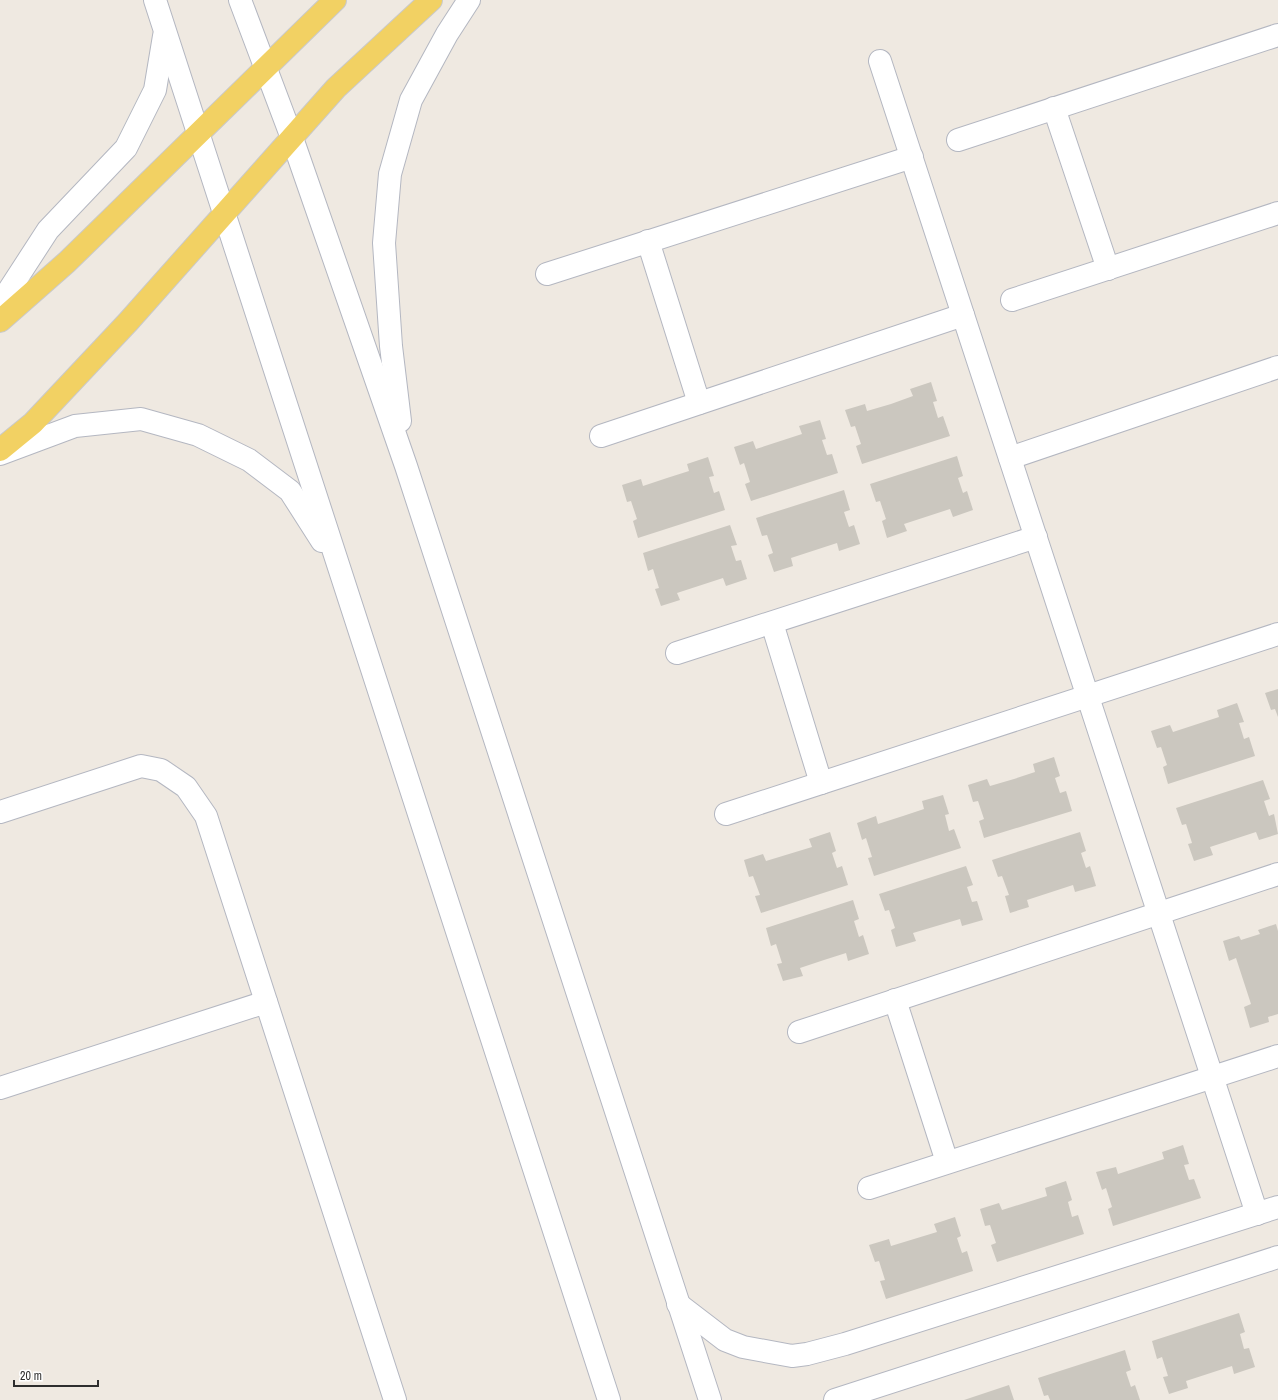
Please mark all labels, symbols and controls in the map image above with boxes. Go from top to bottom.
scale bar [14,1362,98,1388]
text: 20 m [20,1368,42,1384]

